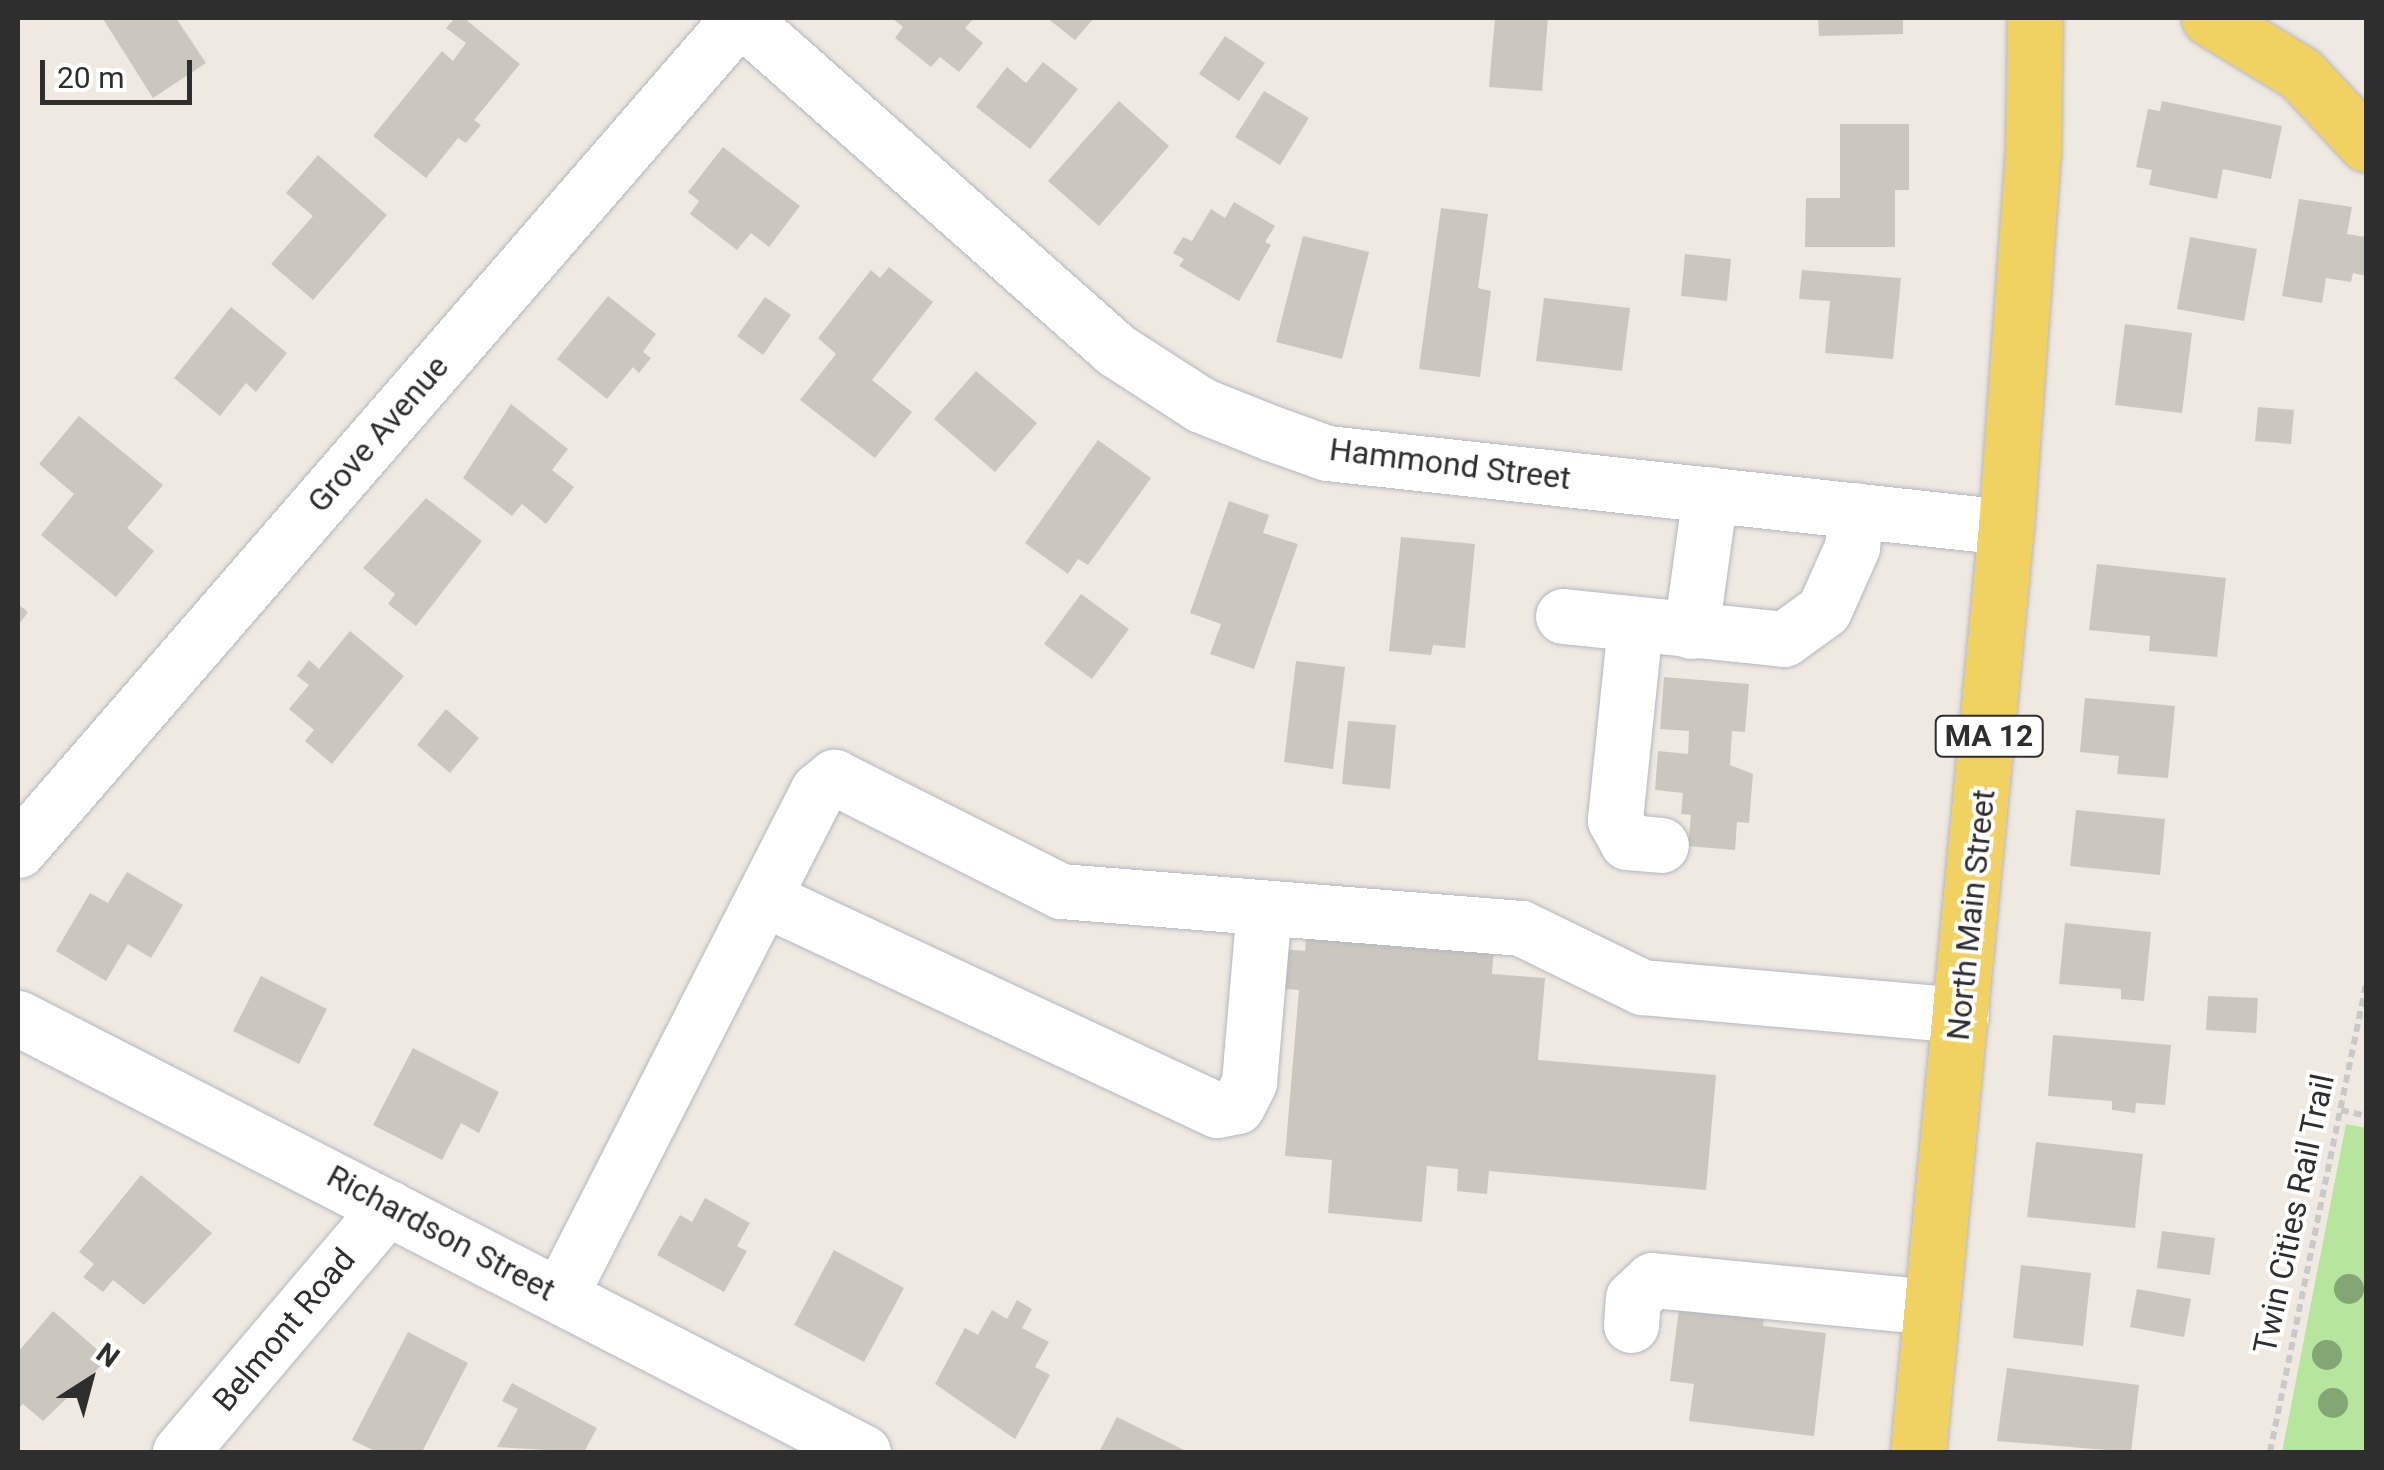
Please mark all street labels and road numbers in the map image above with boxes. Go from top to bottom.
street label: Grove Avenue [299,348,457,520]
street label: Hammond Street [1327,430,1573,498]
road number: MA 12 [1934,711,2044,761]
street label: North Main Street [1939,788,2003,1042]
street label: Twin Cities Rail Trail [2246,1070,2342,1358]
street label: Richardson Street [320,1157,562,1309]
street label: Belmont Road [205,1241,363,1419]

